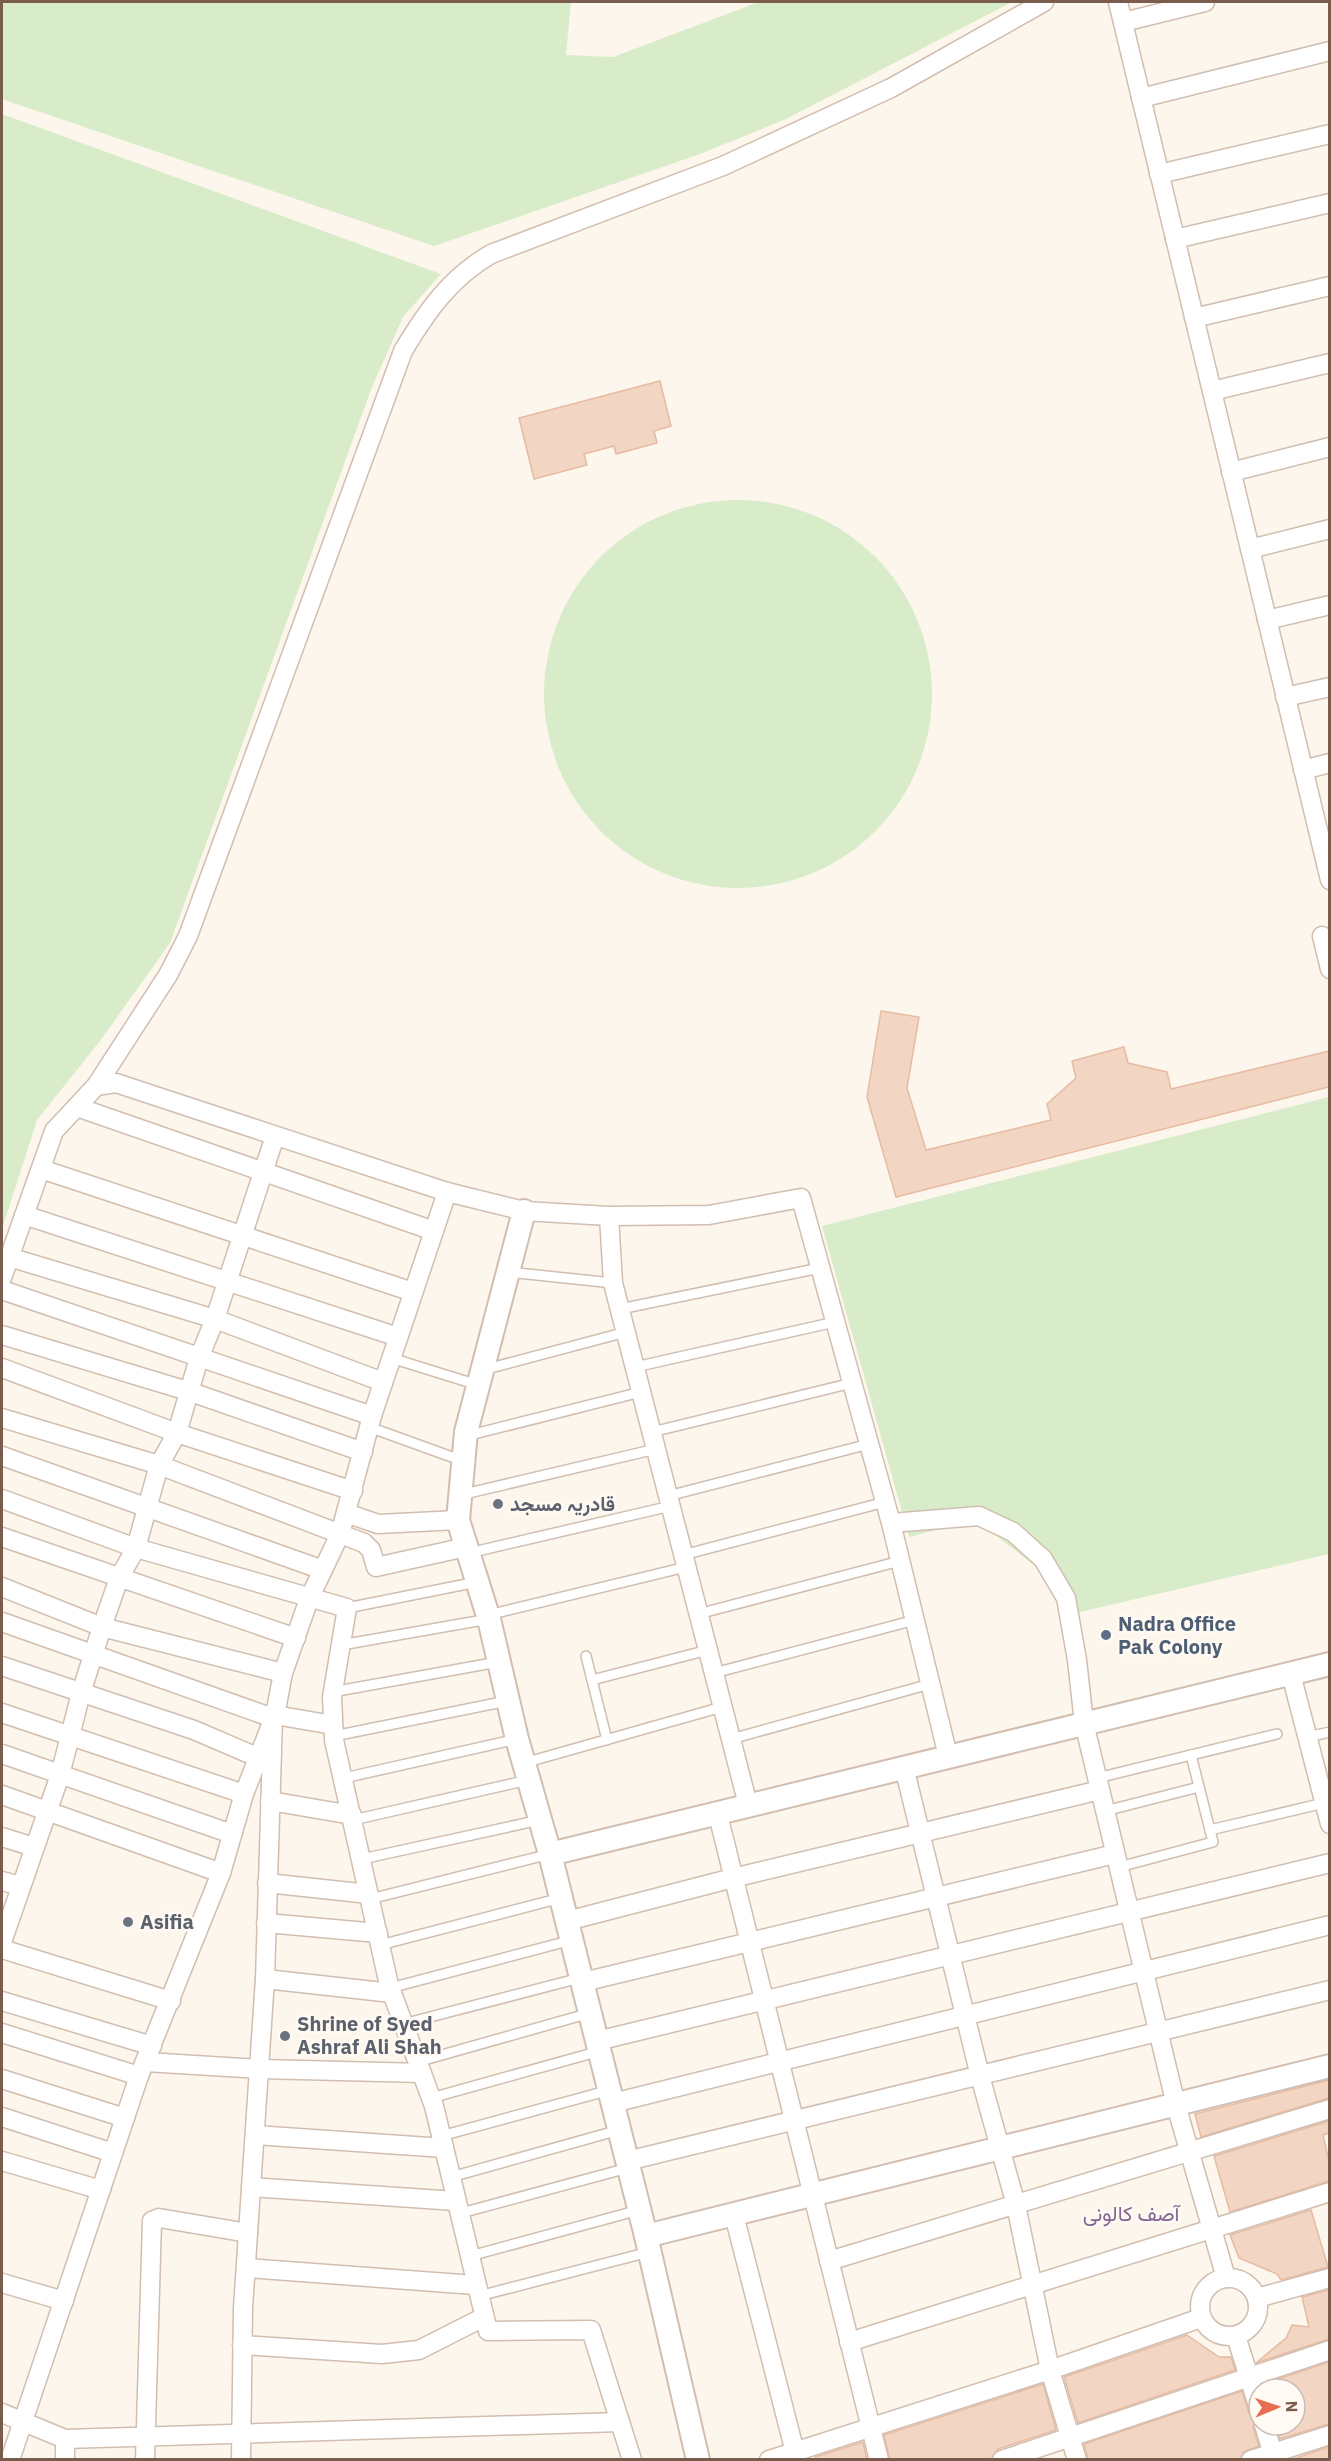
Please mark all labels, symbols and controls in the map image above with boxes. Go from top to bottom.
place label: قادریہ مسجد [510,1490,615,1517]
marker: قادریہ مسجد [491,1497,505,1511]
place label: Nadra Office Pak Colony [1118,1610,1236,1660]
marker: Nadra Office Pak Colony [1099,1628,1113,1642]
place label: Asifia [140,1908,194,1935]
marker: Asifia [121,1915,135,1929]
place label: Shrine of Syed Ashraf Ali Shah [297,2010,442,2060]
marker: Shrine of Syed Ashraf Ali Shah [278,2029,292,2043]
district label: آصف کالونی [1083,2199,1181,2227]
north arrow [1247,2377,1307,2437]
text: N [1282,2400,1302,2413]

